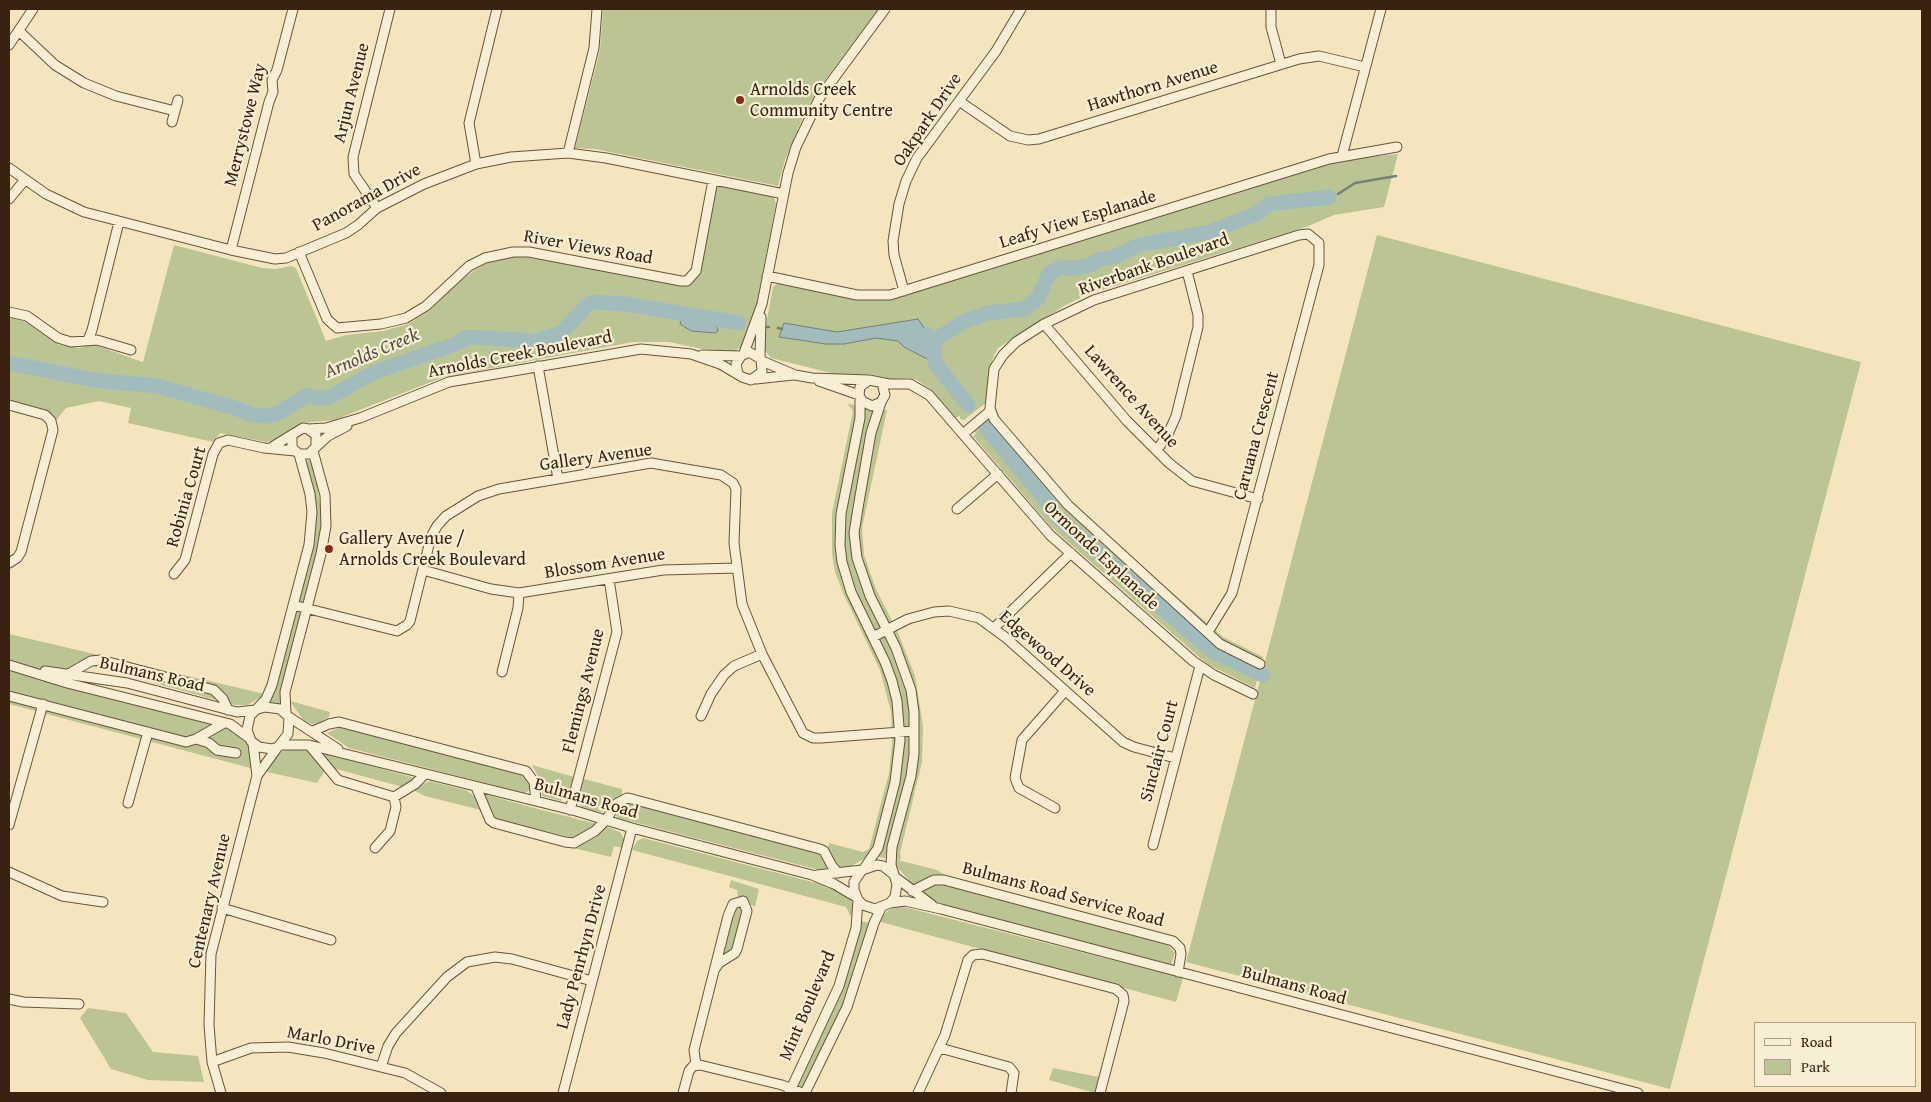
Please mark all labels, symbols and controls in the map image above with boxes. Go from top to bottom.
street label: Arjun Avenue [329,41,375,145]
street label: Hawthorn Avenue [1085,57,1221,117]
street label: Merrystowe Way [220,61,272,189]
street label: Oakpark Drive [889,69,967,171]
place label: Arnolds Creek Community Centre [750,79,893,122]
marker: Arnolds Creek Community Centre [734,94,746,106]
street label: Panorama Drive [309,159,425,237]
street label: Leafy View Esplanade [997,186,1159,254]
street label: River Views Road [522,226,654,270]
street label: Riverbank Boulevard [1076,229,1232,301]
water label: Arnolds Creek [322,324,422,384]
street label: Arnolds Creek Boulevard [426,327,614,383]
street label: Lawrence Avenue [1079,341,1183,453]
street label: Caruana Crescent [1229,369,1285,503]
street label: Gallery Avenue [538,439,654,477]
street label: Robinia Court [162,444,212,550]
street label: Ormonde Esplanade [1039,497,1163,615]
place label: Gallery Avenue / Arnolds Creek Boulevard [339,528,526,570]
marker: Gallery Avenue / Arnolds Creek Boulevard [323,543,335,555]
street label: Blossom Avenue [543,544,667,584]
street label: Edgewood Drive [994,606,1100,702]
street label: Flemings Avenue [558,627,610,755]
street label: Bulmans Road [97,652,207,698]
street label: Sinclair Court [1136,698,1184,804]
street label: Bulmans Road [532,774,640,824]
street label: Centenary Avenue [184,832,236,970]
street label: Bulmans Road Service Road [960,858,1166,932]
street label: Lady Penrhyn Drive [552,882,612,1032]
street label: Mint Boulevard [775,948,841,1064]
street label: Bulmans Road [1239,962,1349,1010]
street label: Marlo Drive [285,1022,377,1060]
legend [1754,1022,1916,1087]
text: Road [1801,1031,1832,1052]
text: Park [1801,1056,1830,1077]

